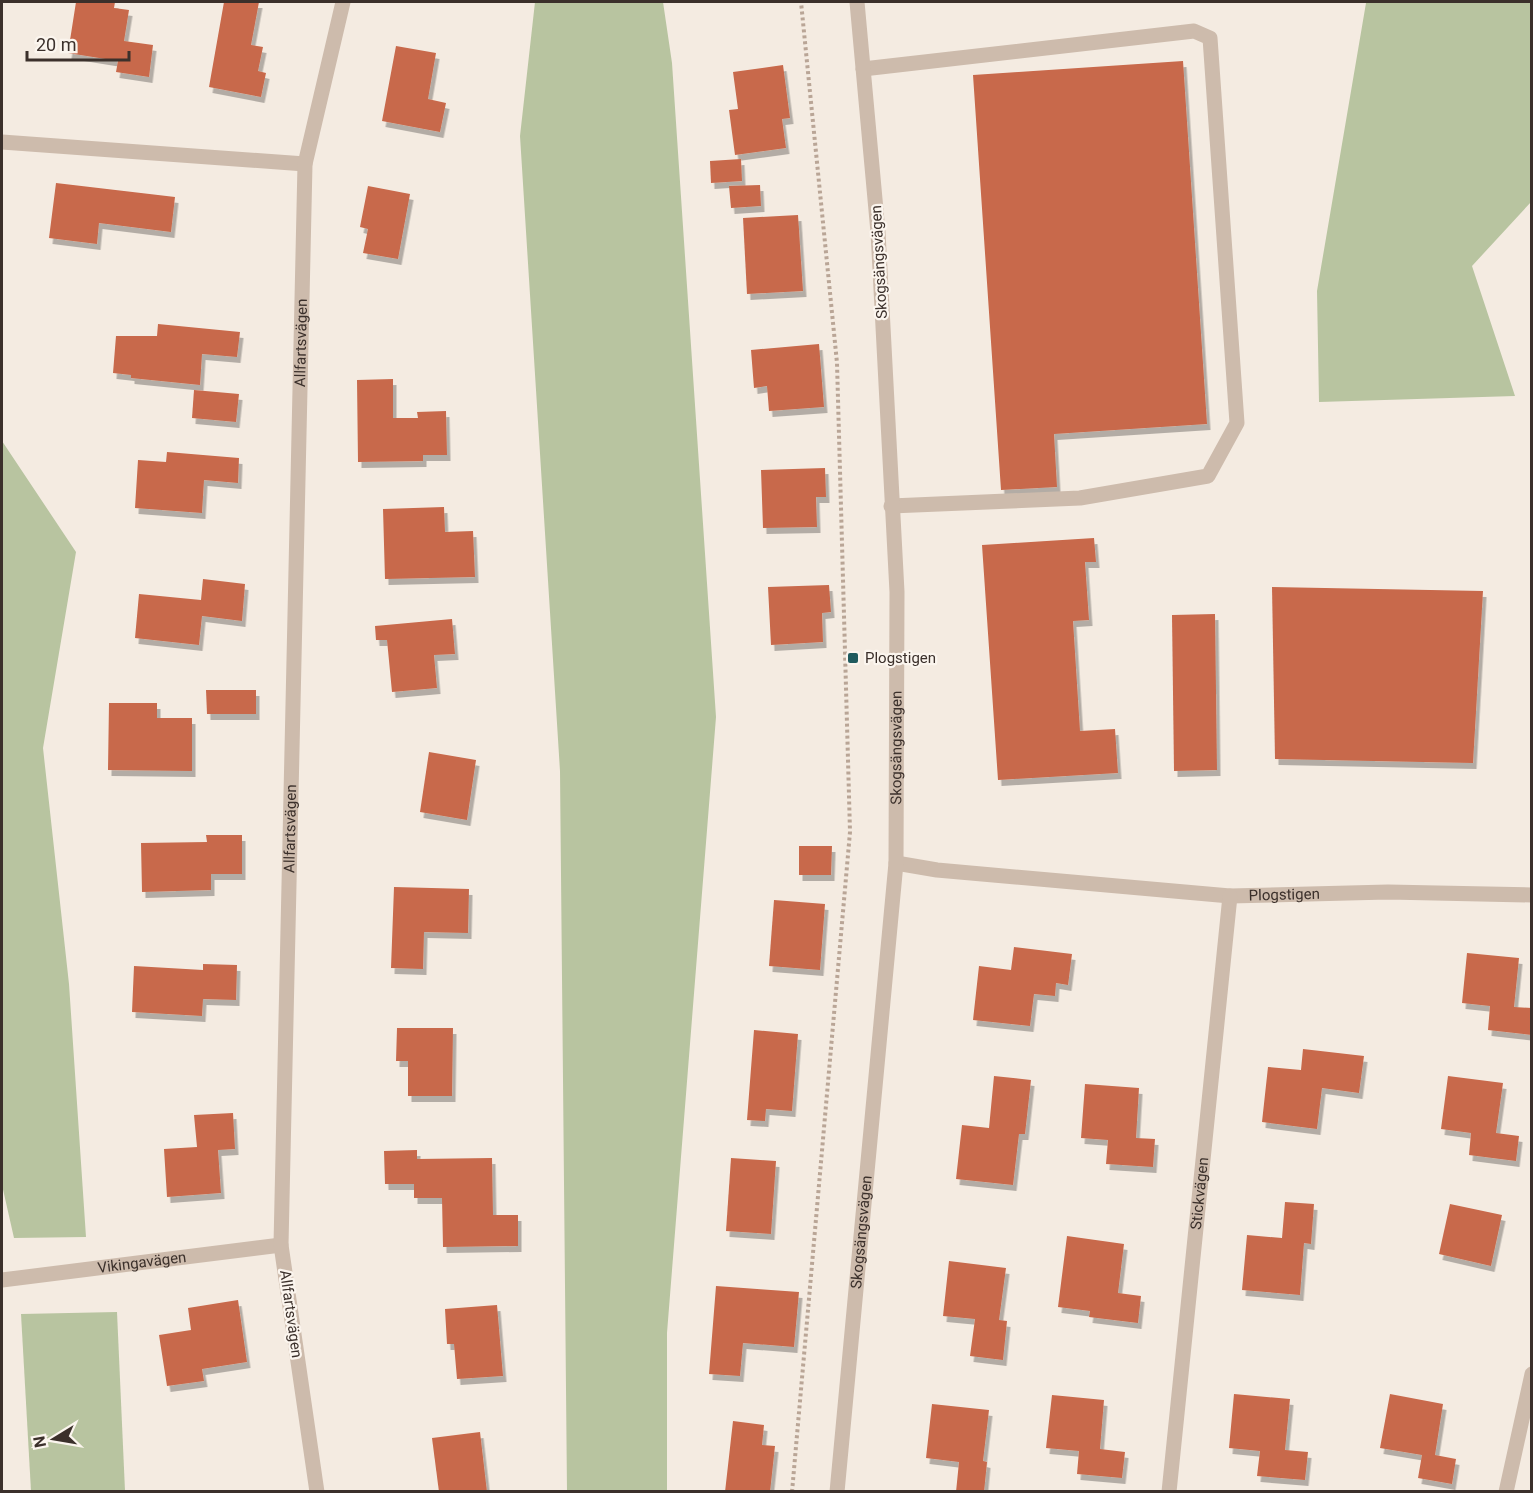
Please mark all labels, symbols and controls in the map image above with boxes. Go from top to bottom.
scale bar [27,24,129,62]
text: 20 m [36,34,76,55]
street label: Skogsängsvägen [867,205,891,319]
street label: Allfartsvägen [291,298,311,387]
place label: Plogstigen [865,649,936,667]
marker: Plogstigen [846,651,860,665]
street label: Skogsängsvägen [887,691,906,805]
street label: Allfartsvägen [280,784,300,873]
street label: Plogstigen [1248,885,1320,905]
street label: Stickvägen [1187,1156,1212,1231]
street label: Skogsängsvägen [847,1175,876,1290]
street label: Vikingavägen [96,1248,187,1277]
street label: Allfartsvägen [276,1269,306,1359]
north arrow [24,1409,84,1469]
text: N [29,1434,50,1449]

